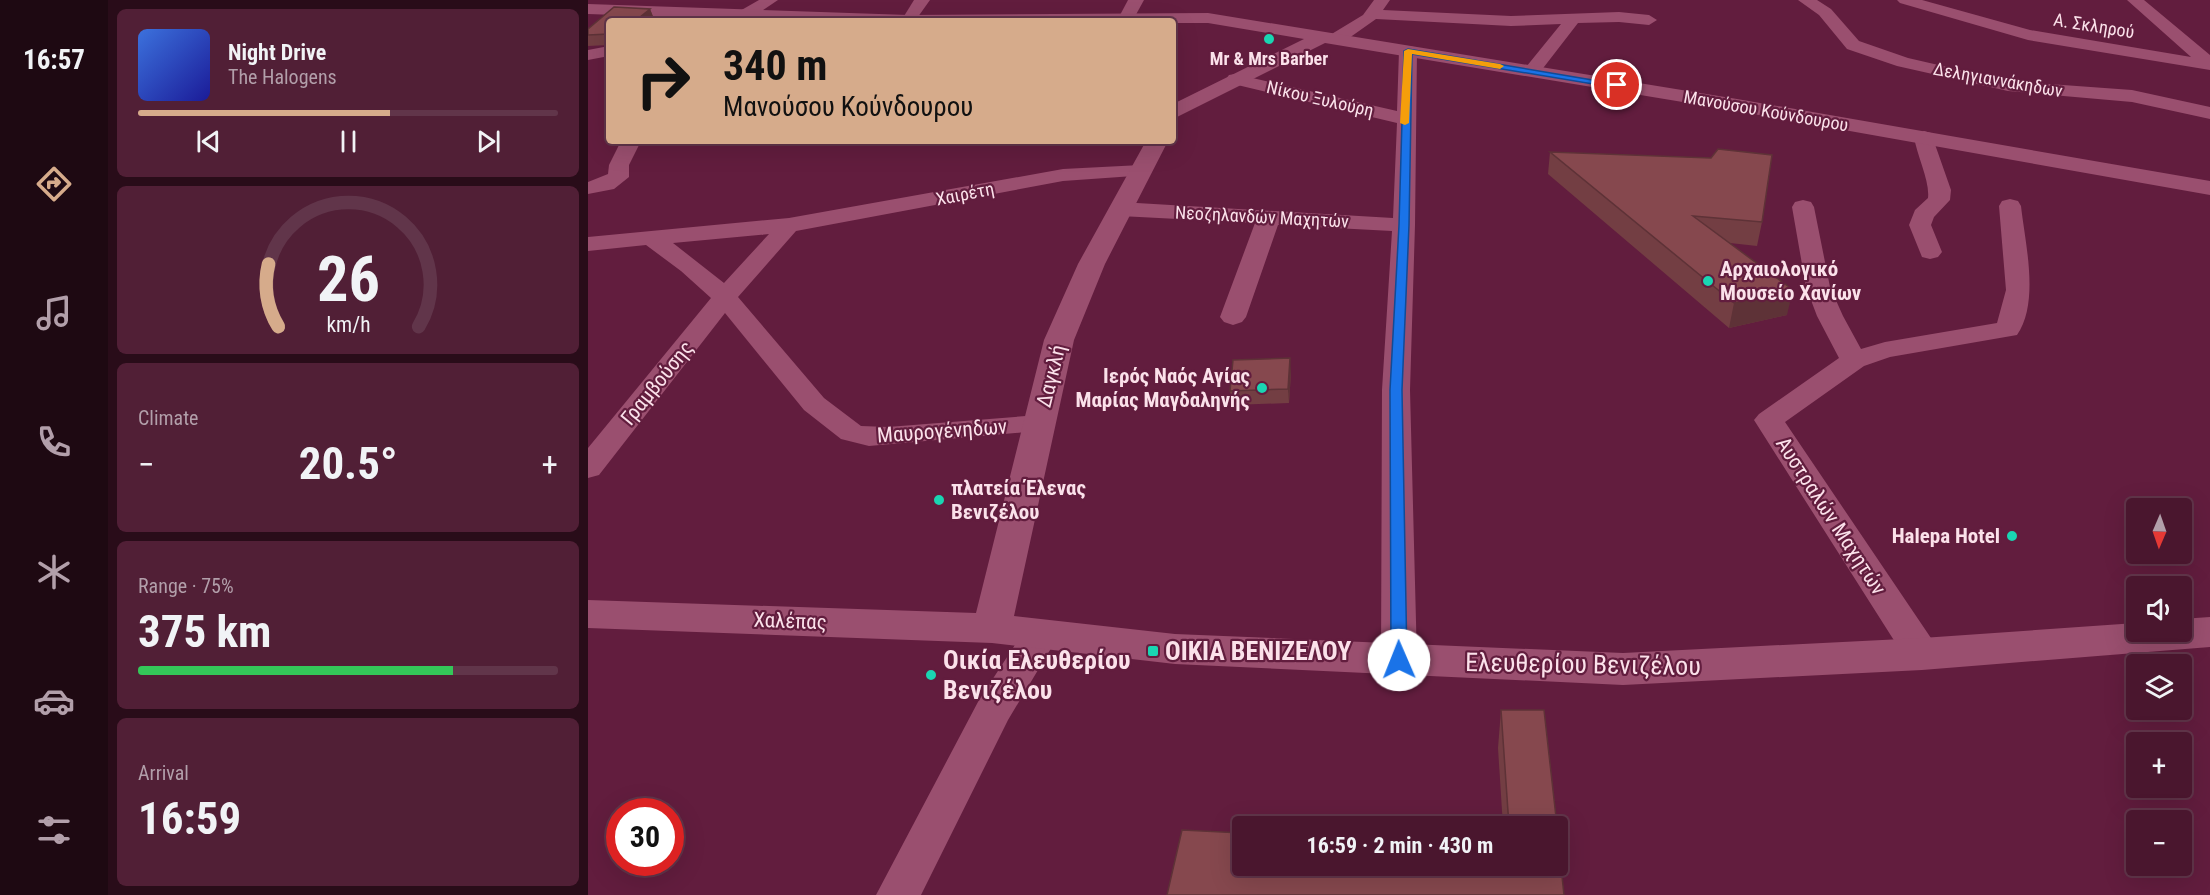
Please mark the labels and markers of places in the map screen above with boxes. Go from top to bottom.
marker: Mr & Mrs Barber [1262,32,1276,46]
place label: Mr & Mrs Barber [1210,48,1328,69]
pin [1591,59,1642,110]
place label: Αρχαιολογικό Μουσείο Χανίων [1720,257,1862,305]
marker: Αρχαιολογικό Μουσείο Χανίων [1701,274,1715,288]
place label: Ιερός Ναός Αγίας Μαρίας Μαγδαληνής [1076,364,1250,412]
marker: Ιερός Ναός Αγίας Μαρίας Μαγδαληνής [1255,381,1269,395]
place label: πλατεία Έλενας Βενιζέλου [951,476,1086,524]
marker: πλατεία Έλενας Βενιζέλου [932,493,946,507]
place label: Halepa Hotel [1892,524,2000,548]
marker: Halepa Hotel [2005,529,2019,543]
place label: ΟΙΚΙΑ ΒΕΝΙΖΕΛΟΥ [1165,636,1351,666]
marker: ΟΙΚΙΑ ΒΕΝΙΖΕΛΟΥ [1146,644,1160,658]
place label: Οικία Ελευθερίου Βενιζέλου [943,645,1131,705]
marker: Οικία Ελευθερίου Βενιζέλου [924,668,938,682]

